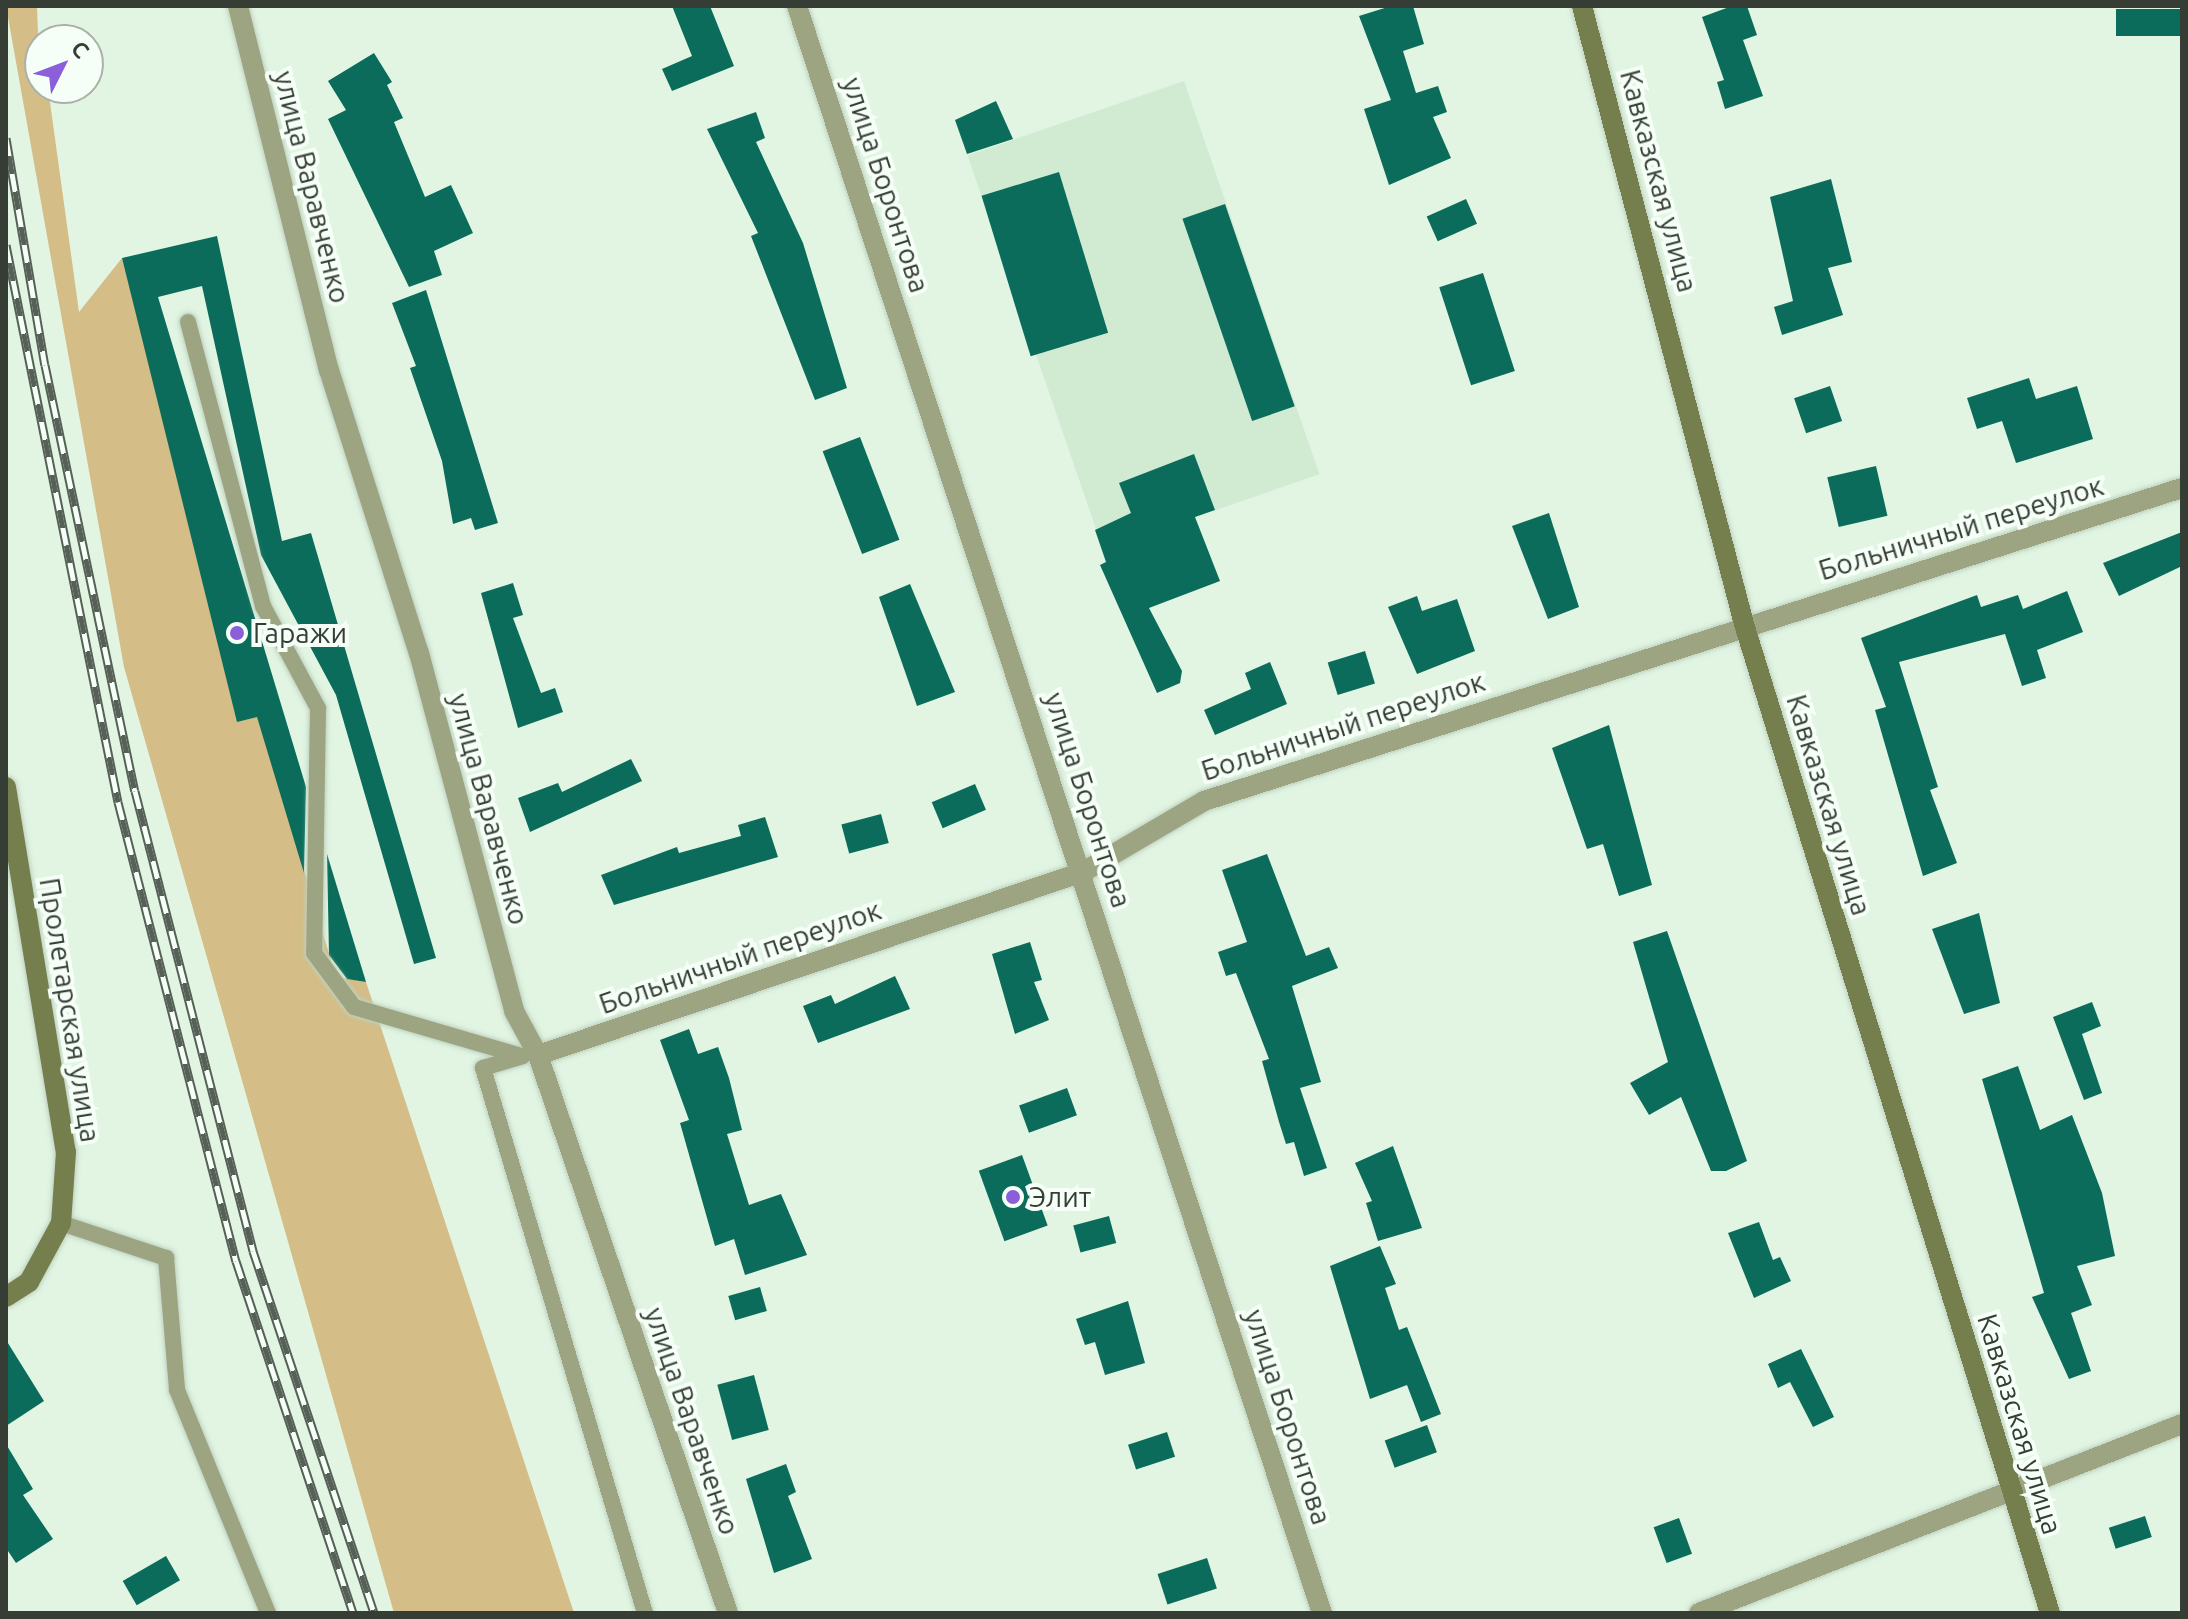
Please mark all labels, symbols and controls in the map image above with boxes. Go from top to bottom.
north arrow [24,24,104,104]
text: С [67,35,95,63]
street label: Кавказская улица [1613,66,1705,296]
street label: улица Варавченко [267,67,357,307]
street label: улица Боронтова [835,73,937,297]
street label: Больничный переулок [1815,469,2107,587]
place label: Гаражи [253,616,347,650]
marker: Гаражи [228,624,246,642]
street label: Больничный переулок [1197,664,1489,788]
street label: улица Боронтова [1037,688,1139,912]
street label: улица Варавченко [442,690,536,928]
street label: Кавказская улица [1779,691,1879,919]
street label: Пролетарская улица [33,875,107,1145]
street label: Больничный переулок [595,893,885,1021]
place label: Элит [1029,1180,1091,1214]
marker: Элит [1004,1188,1022,1206]
street label: улица Варавченко [637,1303,747,1539]
street label: улица Боронтова [1237,1305,1339,1529]
street label: Кавказская улица [1970,1310,2070,1538]

